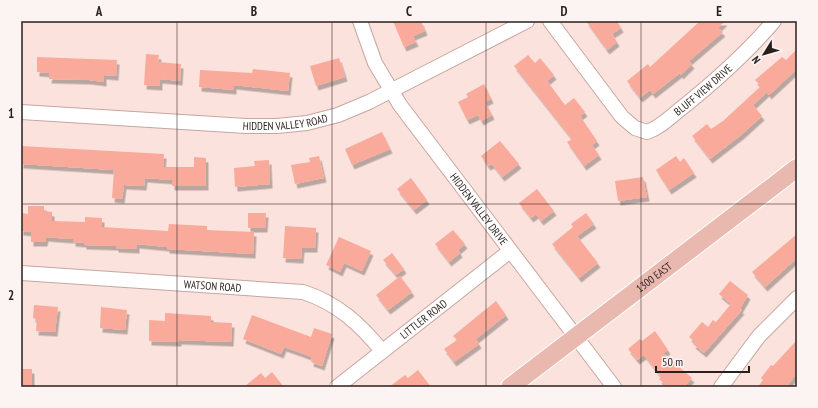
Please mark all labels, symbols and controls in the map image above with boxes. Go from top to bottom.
text: A [95,3,103,20]
text: B [251,3,257,20]
text: C [406,3,412,20]
text: D [561,3,568,20]
text: E [716,3,722,20]
north arrow [744,34,784,74]
text: N [749,53,763,67]
street label: BLUFF VIEW DRIVE [671,61,735,119]
text: 1 [8,105,14,122]
street label: HIDDEN VALLEY ROAD [242,111,329,133]
street label: HIDDEN VALLEY DRIVE [447,170,511,248]
street label: 1300 EAST [633,259,675,295]
street label: WATSON ROAD [183,277,242,295]
text: 2 [8,287,14,304]
street label: LITTLER ROAD [397,296,450,342]
scale bar [656,348,749,374]
text: 50 m [662,354,683,369]

